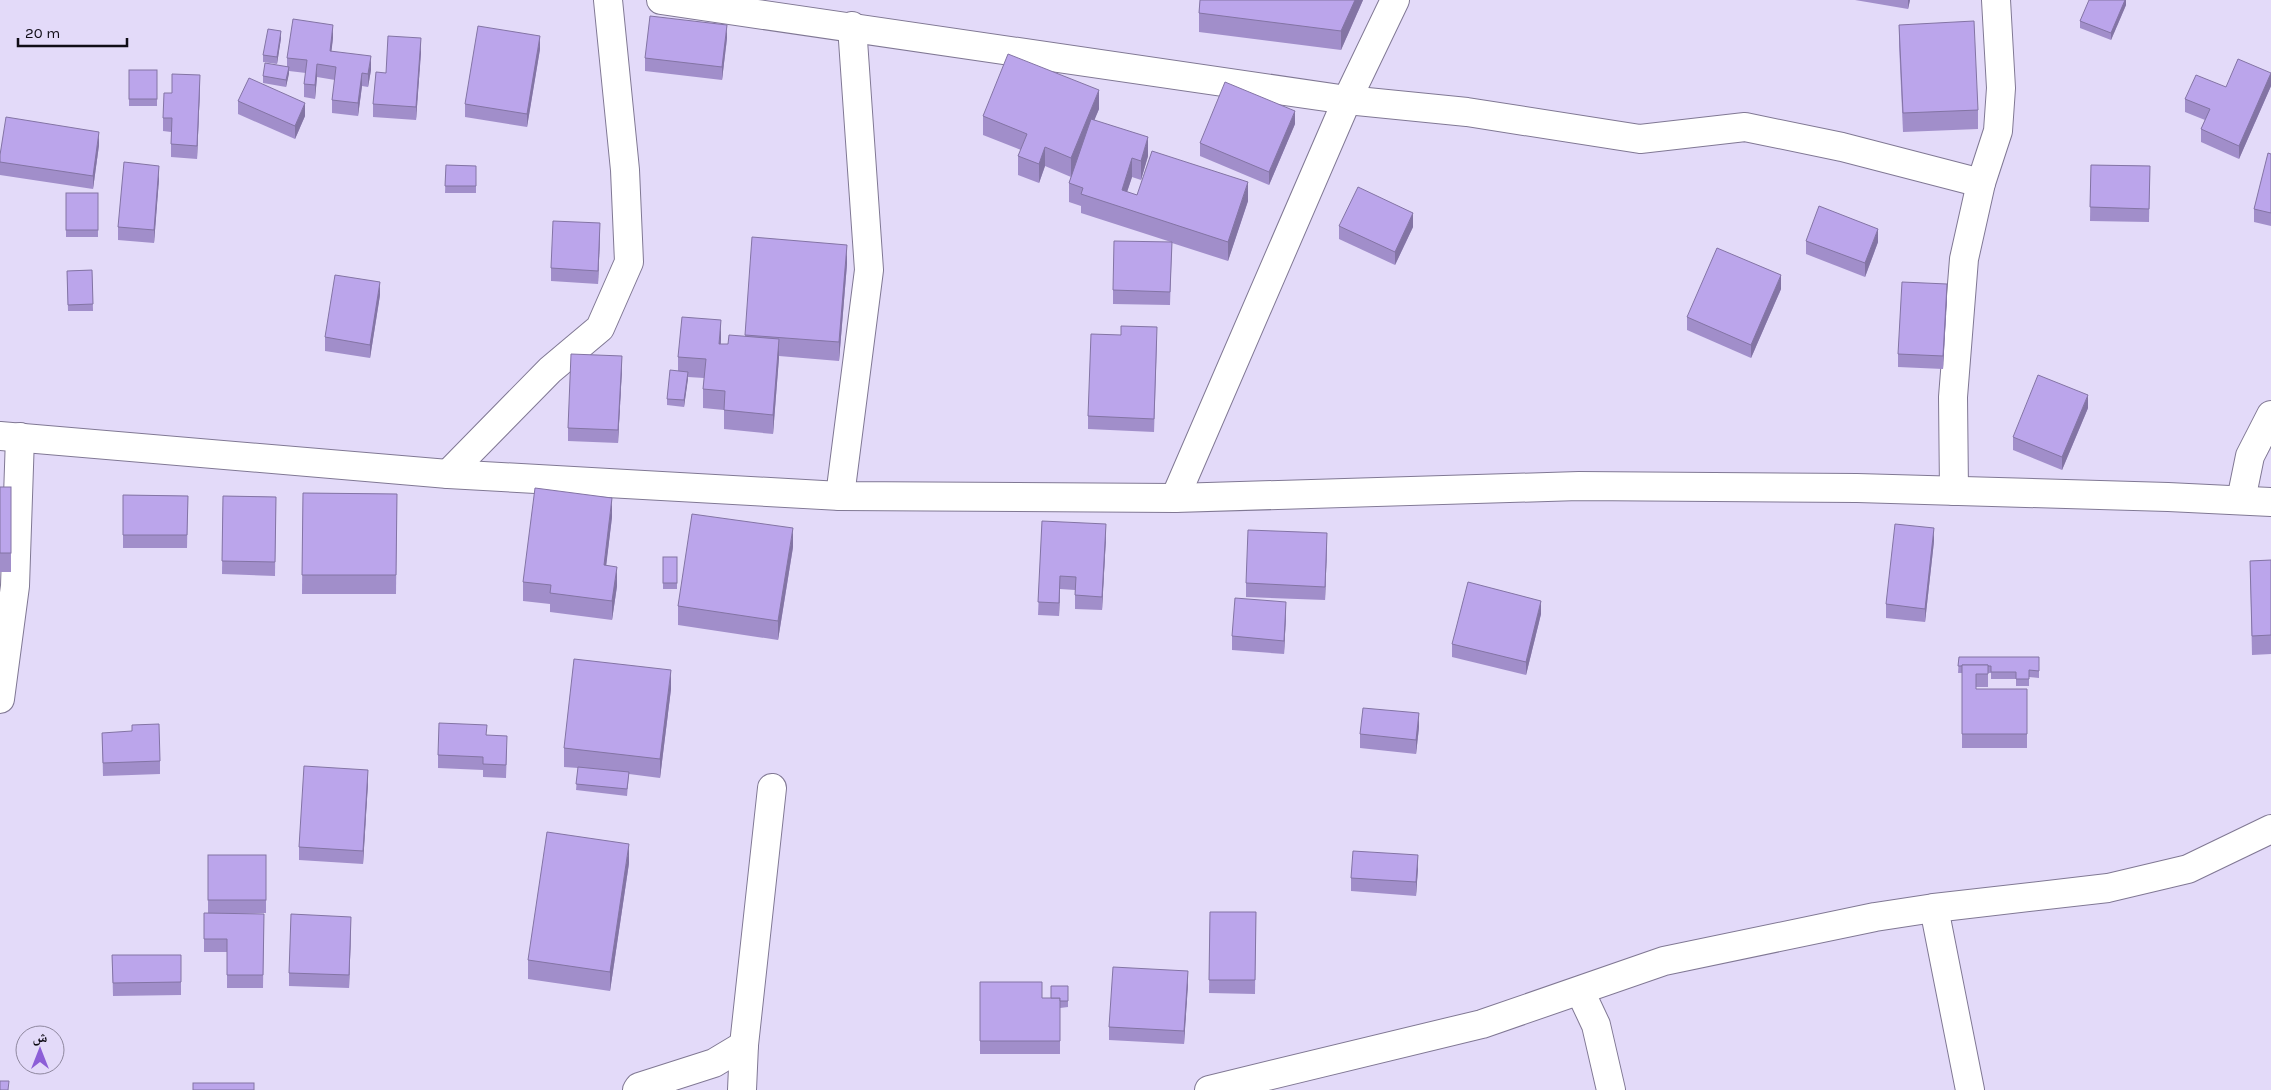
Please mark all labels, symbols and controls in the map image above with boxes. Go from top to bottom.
scale bar [18,15,126,47]
text: 20 m [25,24,60,42]
north arrow [15,1025,65,1075]
text: ش [33,1029,48,1046]

